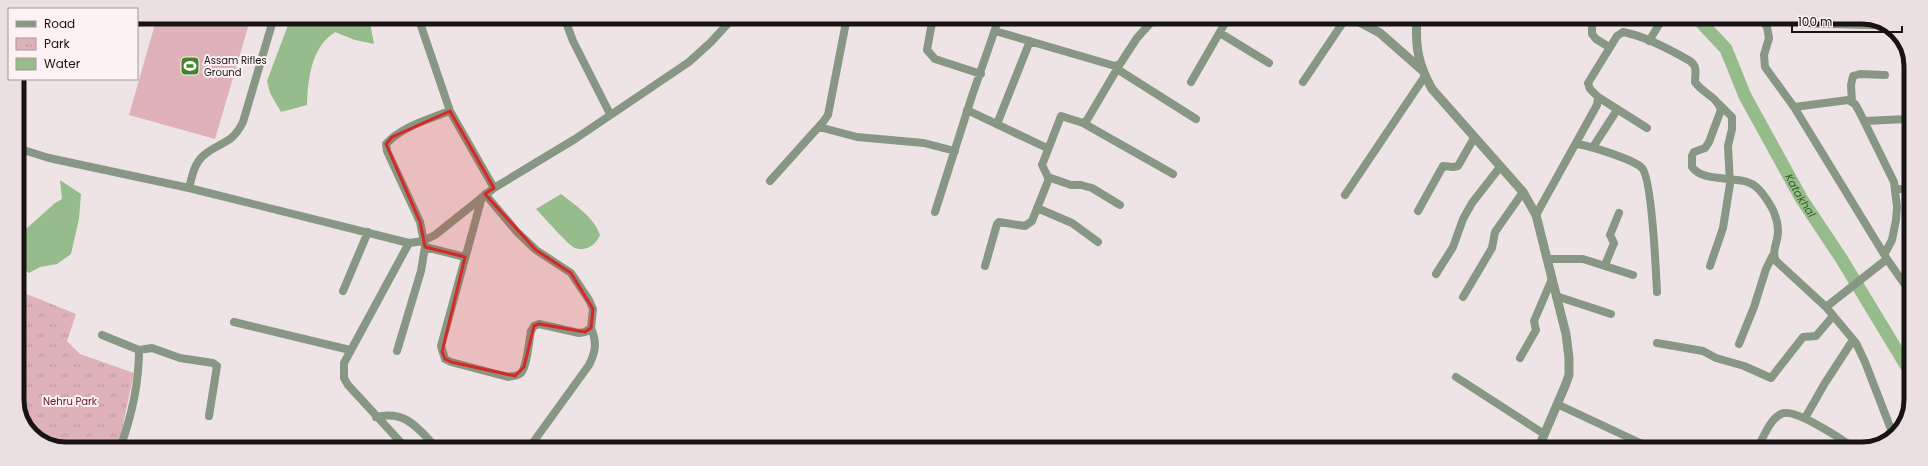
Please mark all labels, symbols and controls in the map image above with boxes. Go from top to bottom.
legend [8,8,138,80]
scale bar [1792,8,1902,34]
text: 100 m [1798,13,1832,30]
text: Road [44,15,75,32]
text: Park [44,35,71,52]
place label: Assam Rifles Ground [204,53,267,80]
text: Water [44,55,81,72]
sports icon: Assam Rifles Ground [179,55,201,77]
water label: Katakhal [1781,171,1820,221]
park label: Nehru Park [43,394,98,409]

